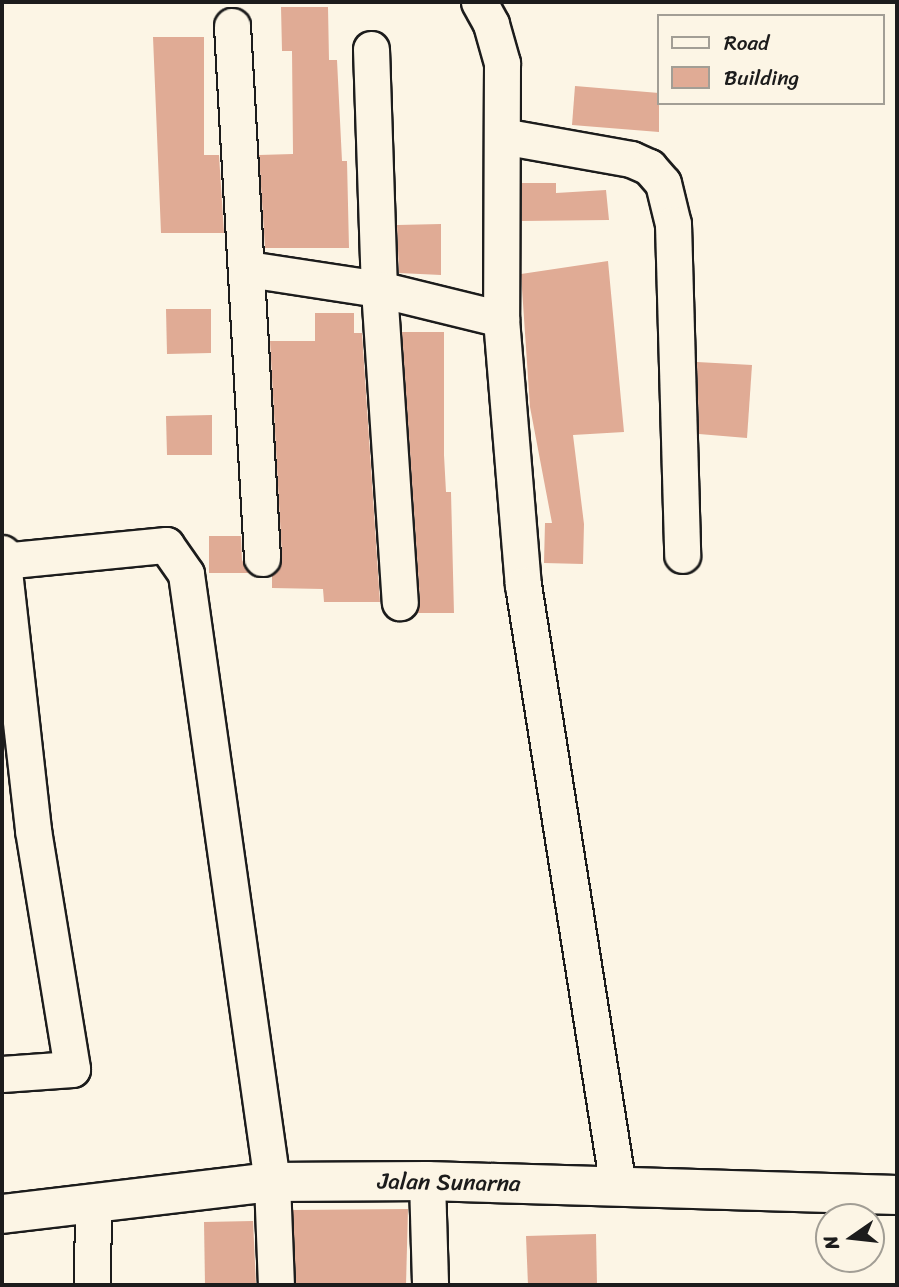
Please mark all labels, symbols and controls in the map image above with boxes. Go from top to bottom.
legend [657,14,885,105]
text: Road [724,24,769,62]
text: Building [724,59,799,97]
street label: Jalan Sunarna [377,1168,521,1198]
north arrow [815,1203,885,1273]
text: N [813,1232,849,1253]

